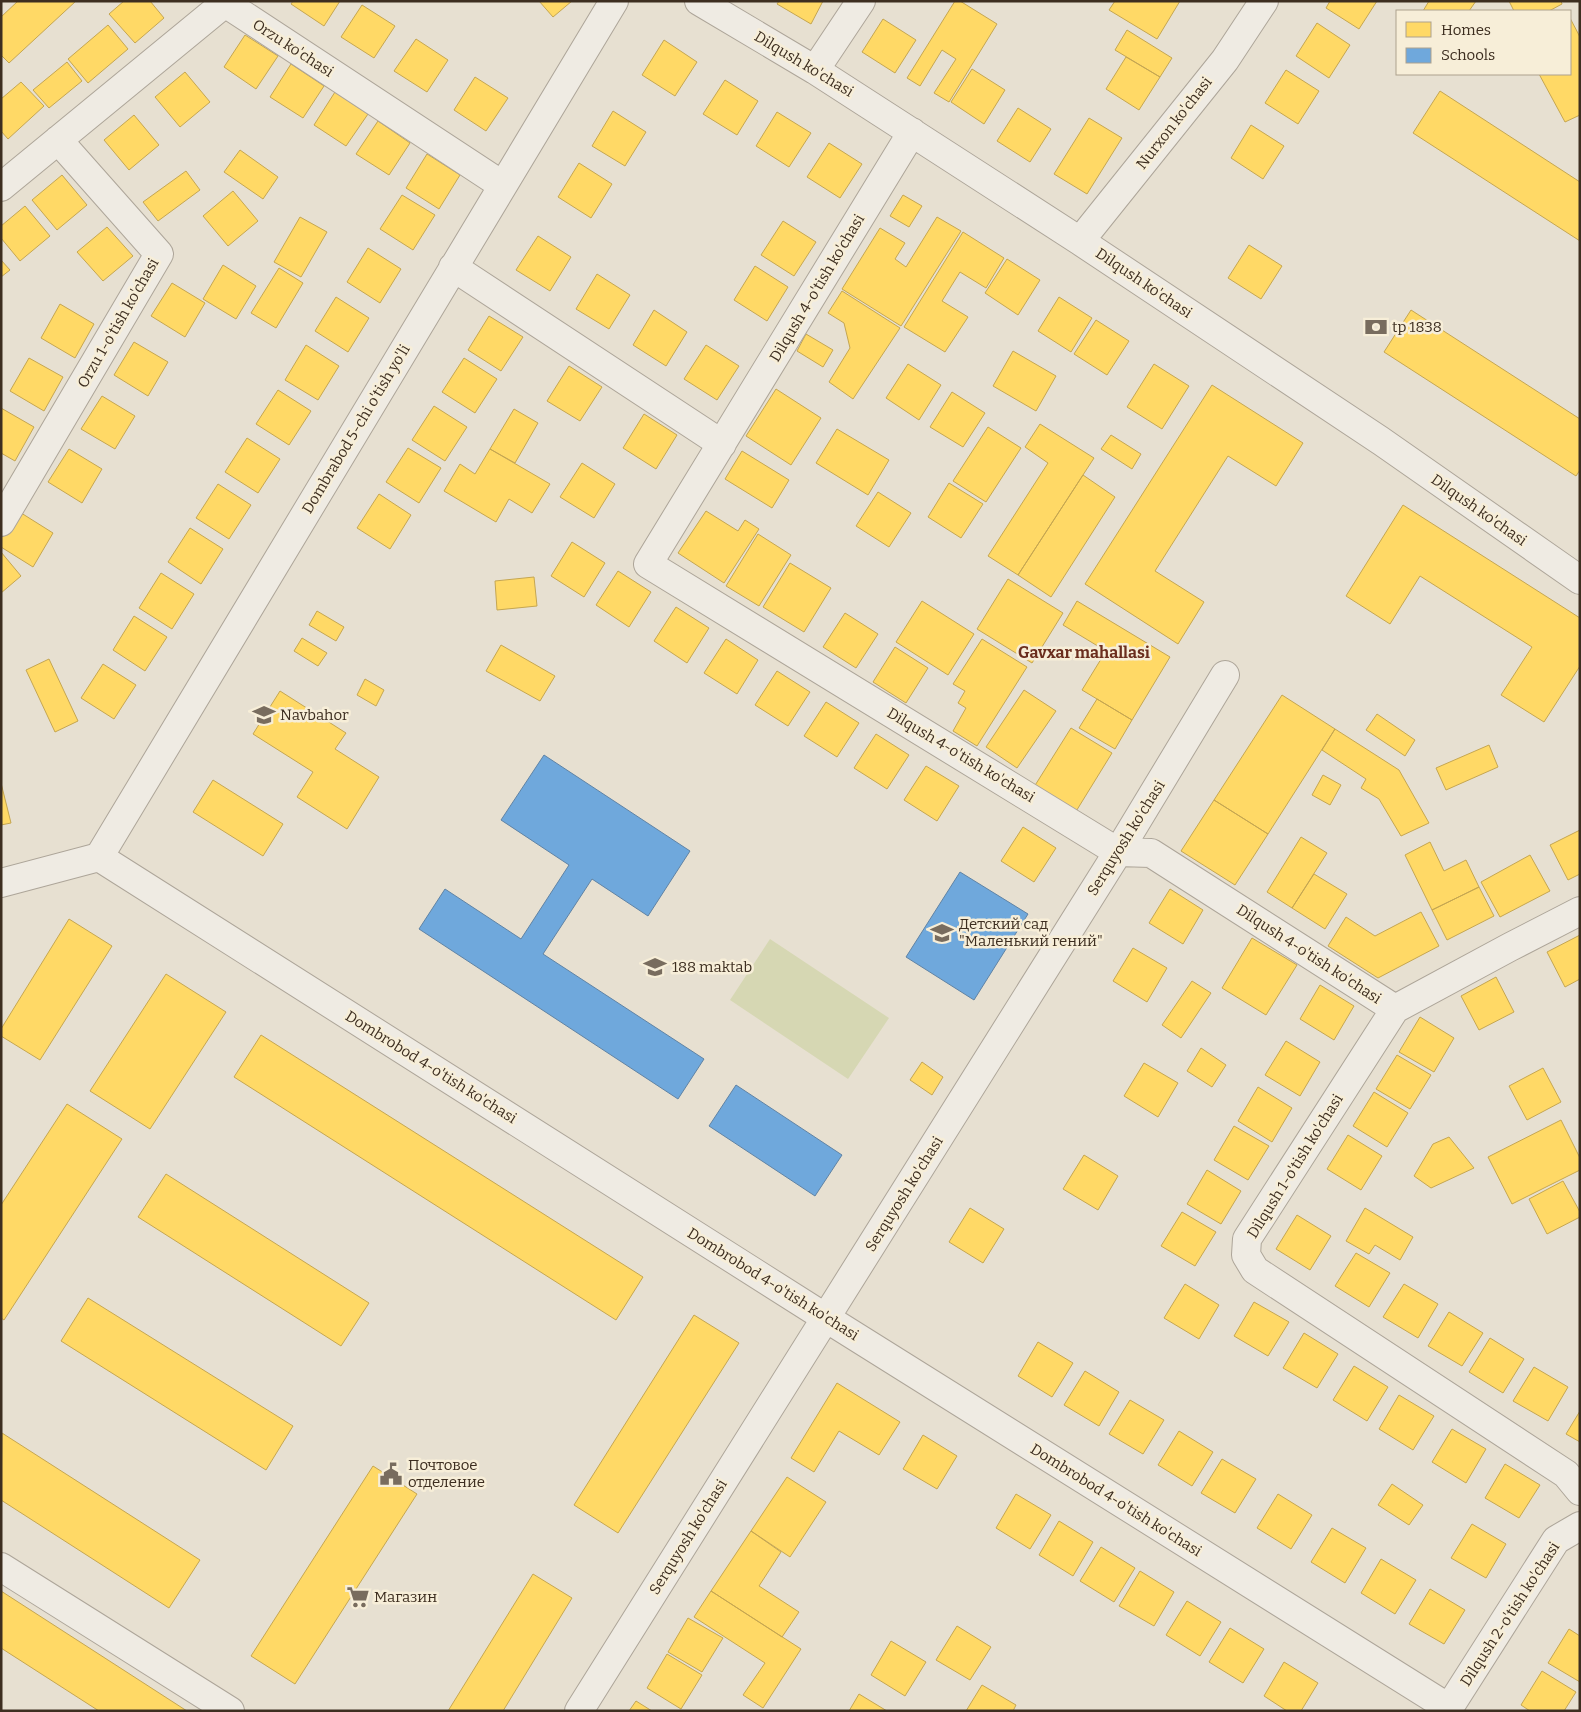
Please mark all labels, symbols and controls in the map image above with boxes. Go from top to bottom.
legend [1396,10,1571,75]
street label: Orzu ko'chasi [249,15,337,81]
text: Homes [1441,21,1491,39]
street label: Dilqush ko'chasi [751,27,857,101]
text: Schools [1441,46,1495,64]
street label: Nurxon ko'chasi [1132,73,1216,173]
street label: Dilqush 4-o'tish ko'chasi [766,211,868,365]
street label: Dilqush ko'chasi [1092,244,1196,322]
street label: Orzu 1-o'tish ko'chasi [74,255,163,391]
bank icon: tp 1838 [1363,314,1389,340]
place label: tp 1838 [1392,318,1442,336]
street label: Dombrabod 5-chi o'tish yo'li [298,341,414,517]
street label: Dilqush ko'chasi [1428,470,1531,550]
district label: Gavxar mahallasi [1018,643,1150,662]
school or university icon: Navbahor [251,702,277,728]
street label: Dilqush 4-o'tish ko'chasi [884,704,1038,806]
place label: Navbahor [280,706,349,724]
street label: Serquyosh ko'chasi [1083,777,1169,899]
street label: Dilqush 4-o'tish ko'chasi [1233,900,1385,1008]
place label: Детский сад "Маленький гений" [959,915,1103,950]
school or university icon: Детский сад "Маленький гений" [929,920,955,946]
school or university icon: 188 maktab [642,954,668,980]
place label: 188 maktab [672,958,752,976]
street label: Dombrobod 4-o'tish ko'chasi [342,1007,520,1128]
street label: Dilqush 1-o'tish ko'chasi [1243,1090,1347,1241]
street label: Serquyosh ko'chasi [861,1133,947,1255]
street label: Dombrobod 4-o'tish ko'chasi [684,1224,862,1345]
street label: Dombrobod 4-o'tish ko'chasi [1027,1440,1205,1561]
place label: Почтовое отделение [408,1456,485,1491]
public building icon: Почтовое отделение [378,1461,404,1487]
street label: Serquyosh ko'chasi [645,1476,731,1598]
street label: Dilqush 2-o'tish ko'chasi [1457,1538,1564,1689]
supermarket icon: Магазин [345,1584,371,1610]
place label: Магазин [374,1588,437,1606]

